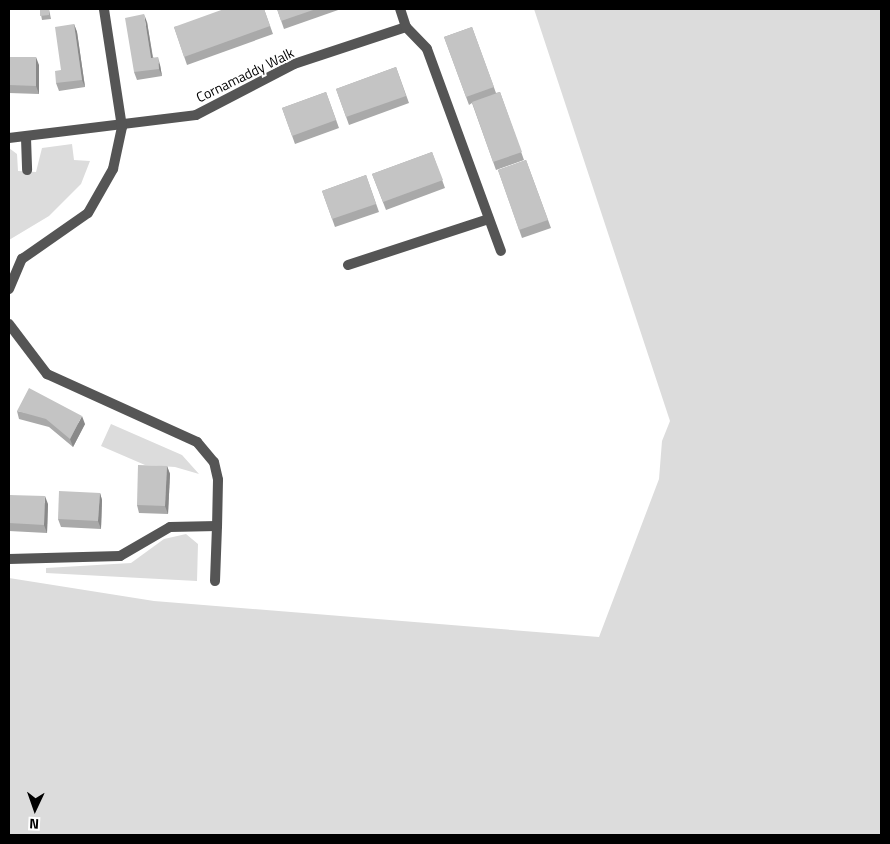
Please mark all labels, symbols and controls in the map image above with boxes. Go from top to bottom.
street label: Cornamaddy Walk [193,44,297,106]
north arrow [10,784,60,834]
text: N [29,814,40,835]

